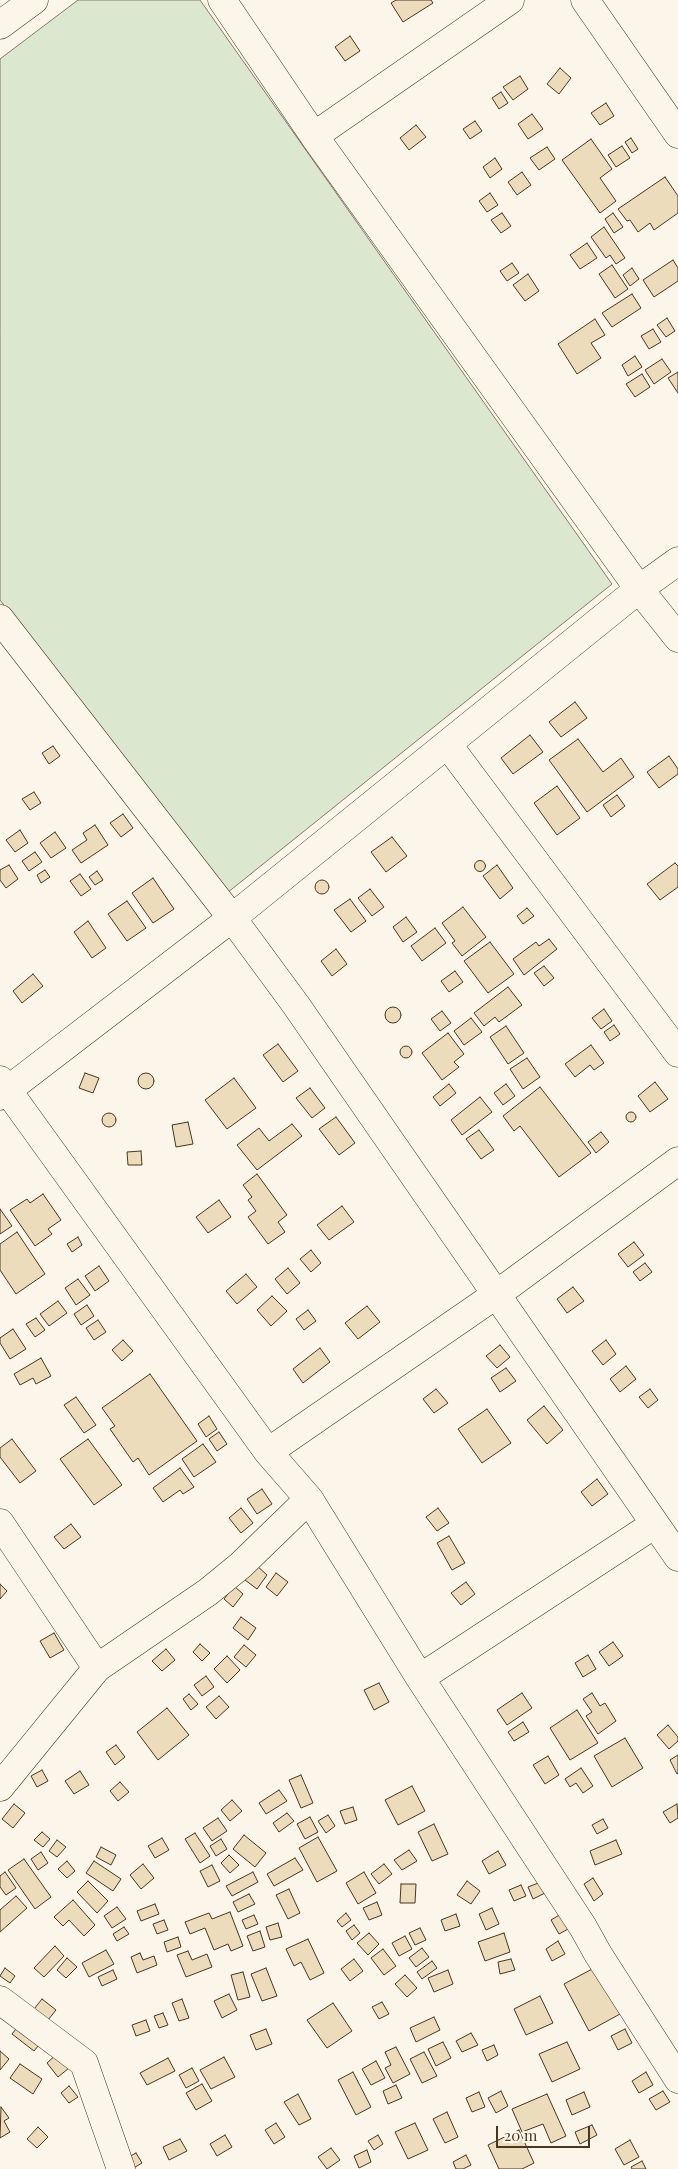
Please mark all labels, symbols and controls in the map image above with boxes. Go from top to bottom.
scale bar [498,2116,592,2148]
text: 20 m [504,2125,537,2145]

